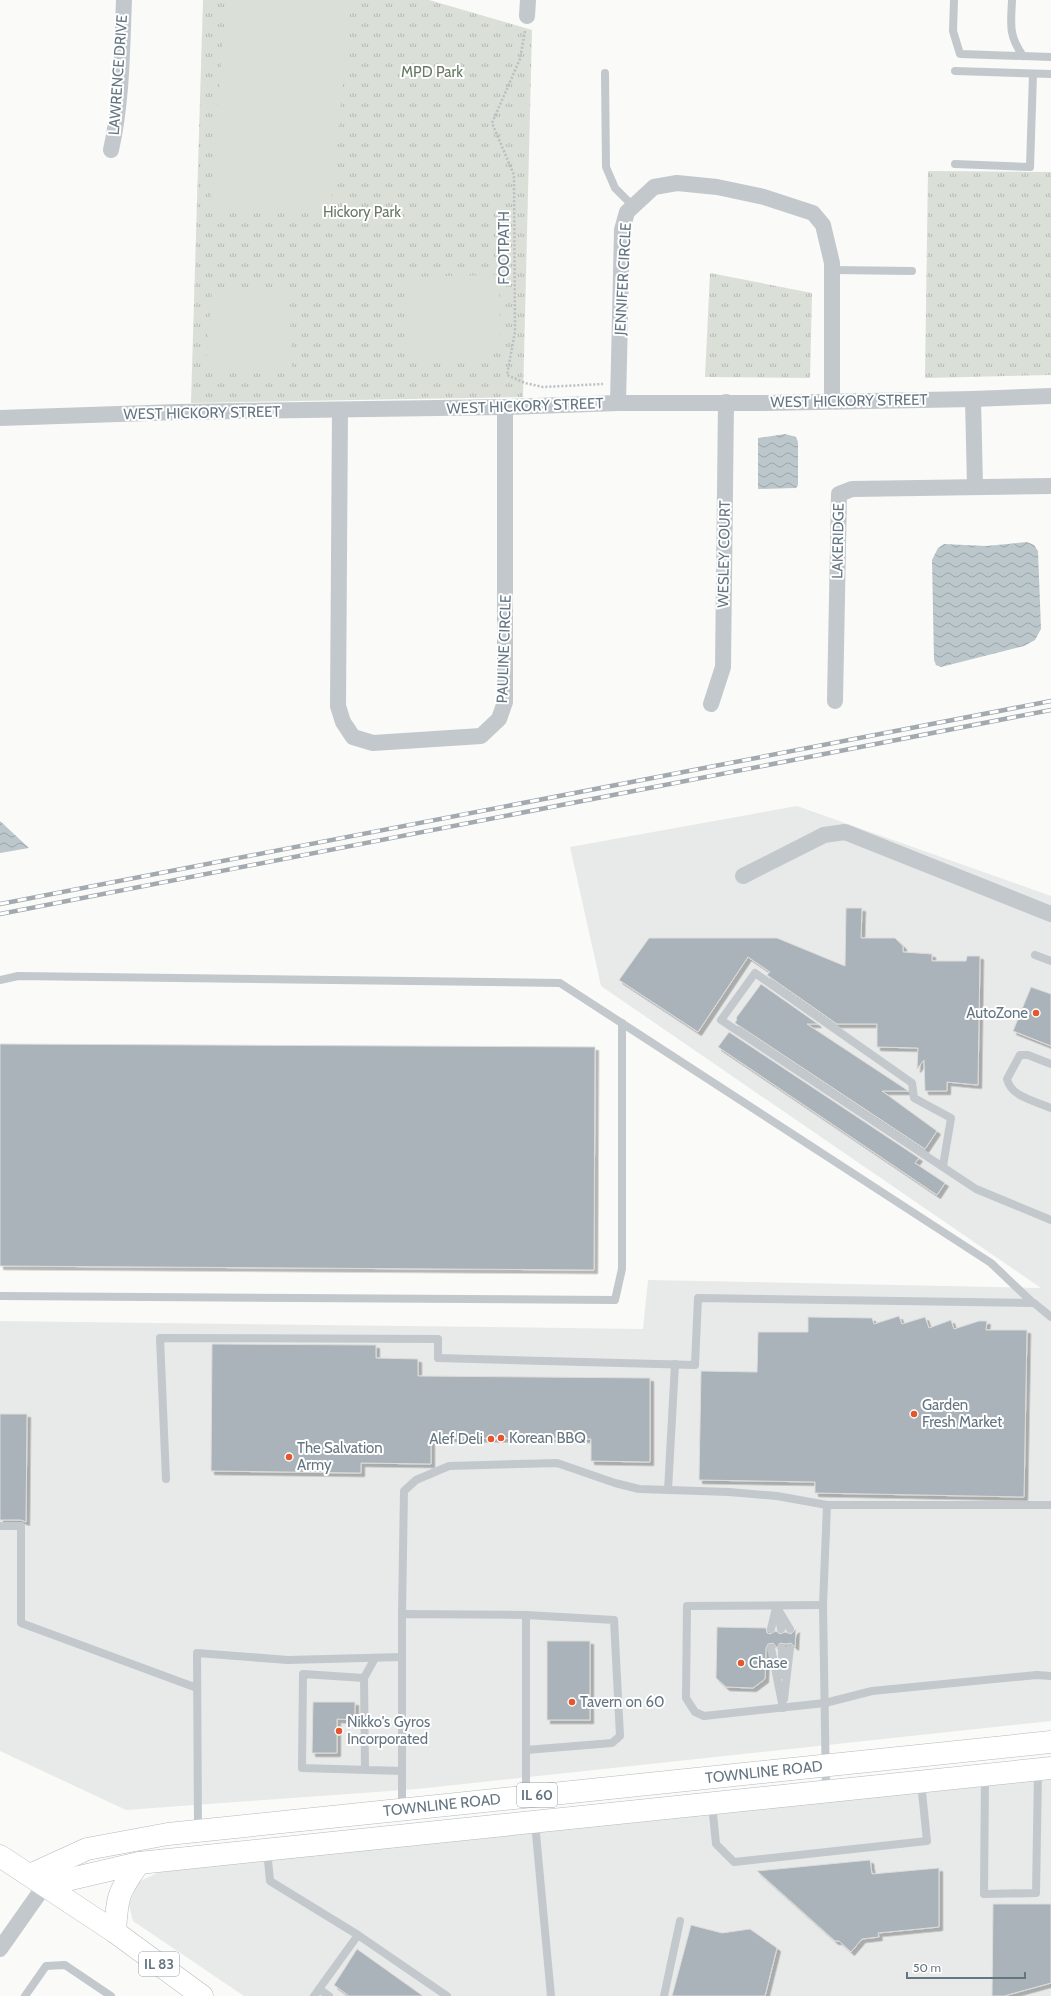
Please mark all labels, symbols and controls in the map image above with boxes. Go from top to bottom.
street label: LAWRENCE DRIVE [105,14,131,136]
park label: MPD Park [401,63,463,81]
park label: Hickory Park [323,203,401,221]
street label: FOOTPATH [495,211,513,285]
street label: JENNIFER CIRCLE [611,222,635,337]
street label: WEST HICKORY STREET [770,391,928,411]
street label: WEST HICKORY STREET [446,394,604,418]
street label: WEST HICKORY STREET [123,403,281,423]
street label: WESLEY COURT [714,500,734,608]
street label: LAKERIDGE [828,503,848,579]
street label: PAULINE CIRCLE [493,594,515,704]
place label: AutoZone [966,1004,1028,1022]
marker: AutoZone [1031,1008,1041,1018]
place label: Garden Fresh Market [922,1396,1002,1431]
marker: Garden Fresh Market [909,1409,919,1419]
place label: Korean BBQ [509,1429,586,1447]
place label: Alef Deli [429,1430,483,1448]
marker: Korean BBQ [496,1433,506,1443]
marker: Alef Deli [486,1434,496,1444]
place label: The Salvation Army [297,1439,383,1474]
marker: The Salvation Army [284,1452,294,1462]
place label: Chase [749,1654,788,1672]
marker: Chase [736,1658,746,1668]
place label: Tavern on 60 [580,1693,664,1711]
marker: Tavern on 60 [567,1697,577,1707]
place label: Nikko's Gyros Incorporated [347,1713,430,1748]
marker: Nikko's Gyros Incorporated [334,1726,344,1736]
street label: TOWNLINE ROAD [704,1757,824,1787]
road number: IL 60 [517,1783,557,1807]
street label: TOWNLINE ROAD [382,1790,502,1820]
road number: IL 83 [139,1952,179,1976]
scale bar [907,1954,1025,1980]
text: 50 m [913,1960,941,1975]

